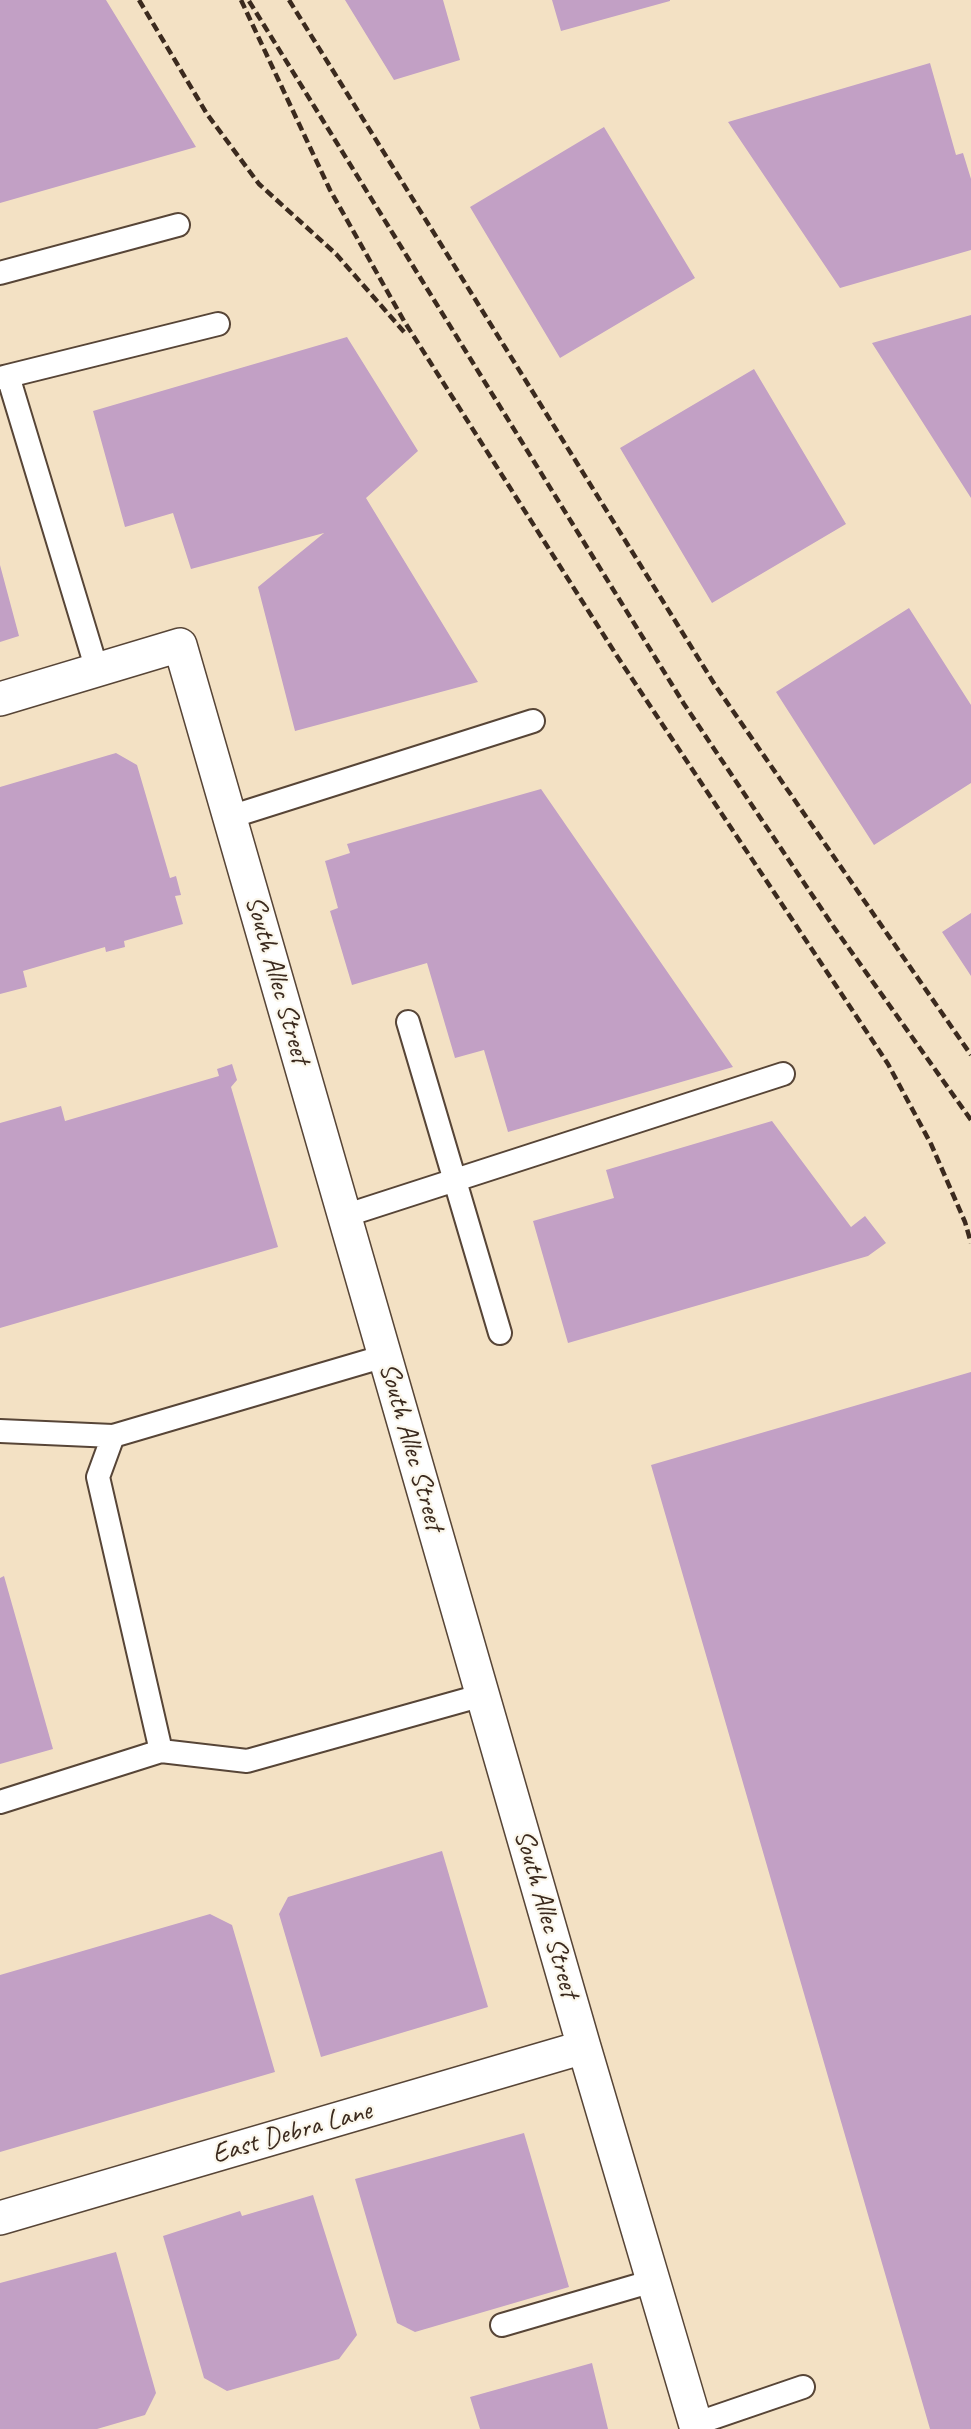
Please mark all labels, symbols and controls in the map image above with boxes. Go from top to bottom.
street label: South Allec Street [237,892,317,1068]
street label: South Allec Street [371,1359,451,1535]
street label: South Allec Street [506,1826,586,2002]
street label: East Debra Lane [208,2094,376,2172]

